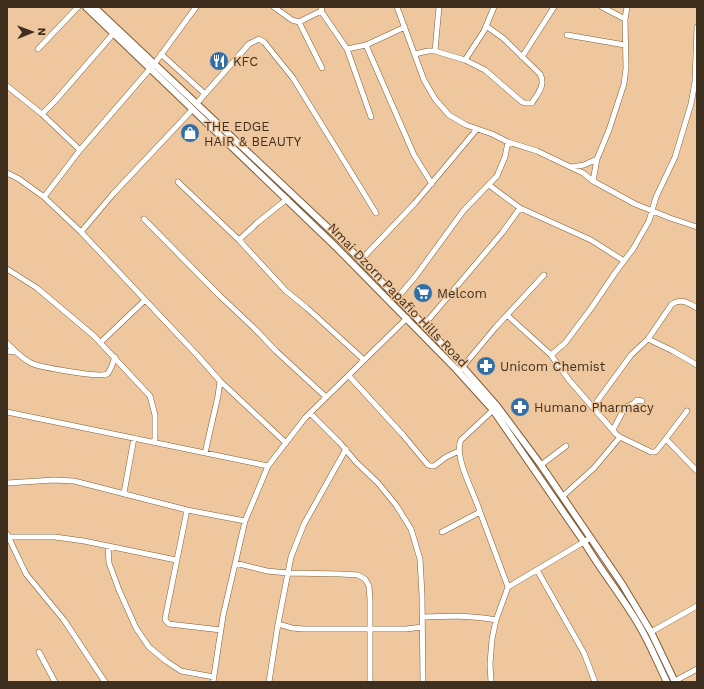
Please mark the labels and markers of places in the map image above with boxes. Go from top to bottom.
restaurant icon: KFC [208,50,230,72]
place label: KFC [233,54,258,69]
place label: THE EDGE HAIR & BEAUTY [204,119,302,149]
shop icon: THE EDGE HAIR & BEAUTY [179,122,201,144]
supermarket icon: Melcom [412,282,434,304]
place label: Melcom [437,286,487,301]
pharmacy icon: Unicom Chemist [475,355,497,377]
place label: Unicom Chemist [500,359,606,374]
pharmacy icon: Humano Pharmacy [509,396,531,418]
place label: Humano Pharmacy [534,400,654,415]

